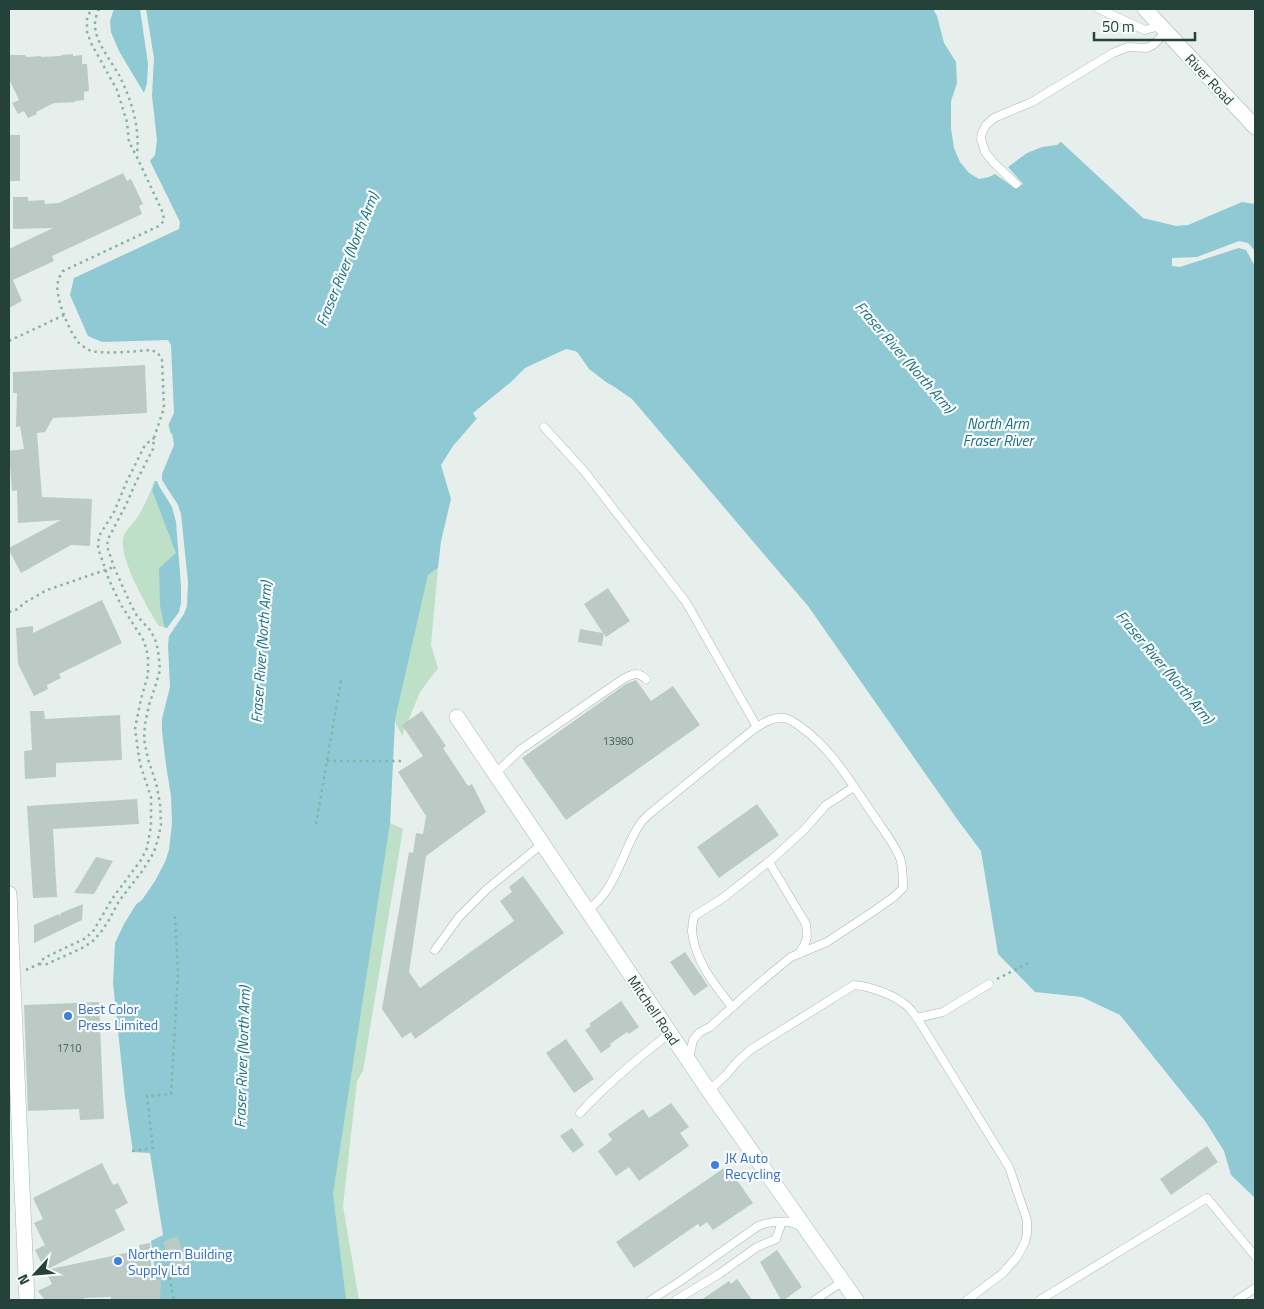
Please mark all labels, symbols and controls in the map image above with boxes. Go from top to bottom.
scale bar [1094,10,1195,42]
text: 50 m [1102,15,1135,38]
street label: River Road [1181,49,1239,109]
water label: Fraser River (North Arm) [310,187,385,329]
water label: Fraser River (North Arm) [850,296,961,419]
water label: North Arm Fraser River [963,412,1035,452]
water label: Fraser River (North Arm) [245,579,278,724]
water label: Fraser River (North Arm) [1111,605,1220,730]
house number: 13980 [603,733,633,749]
street label: Mitchell Road [623,971,685,1049]
water label: Fraser River (North Arm) [228,984,256,1128]
place label: Best Color Press Limited [78,998,158,1035]
marker: Best Color Press Limited [62,1010,74,1022]
house number: 1710 [57,1040,81,1056]
place label: JK Auto Recycling [725,1147,780,1184]
marker: JK Auto Recycling [709,1159,721,1171]
place label: Northern Building Supply Ltd [128,1243,232,1280]
north arrow [10,1249,60,1299]
marker: Northern Building Supply Ltd [112,1255,124,1267]
text: N [11,1271,34,1289]

